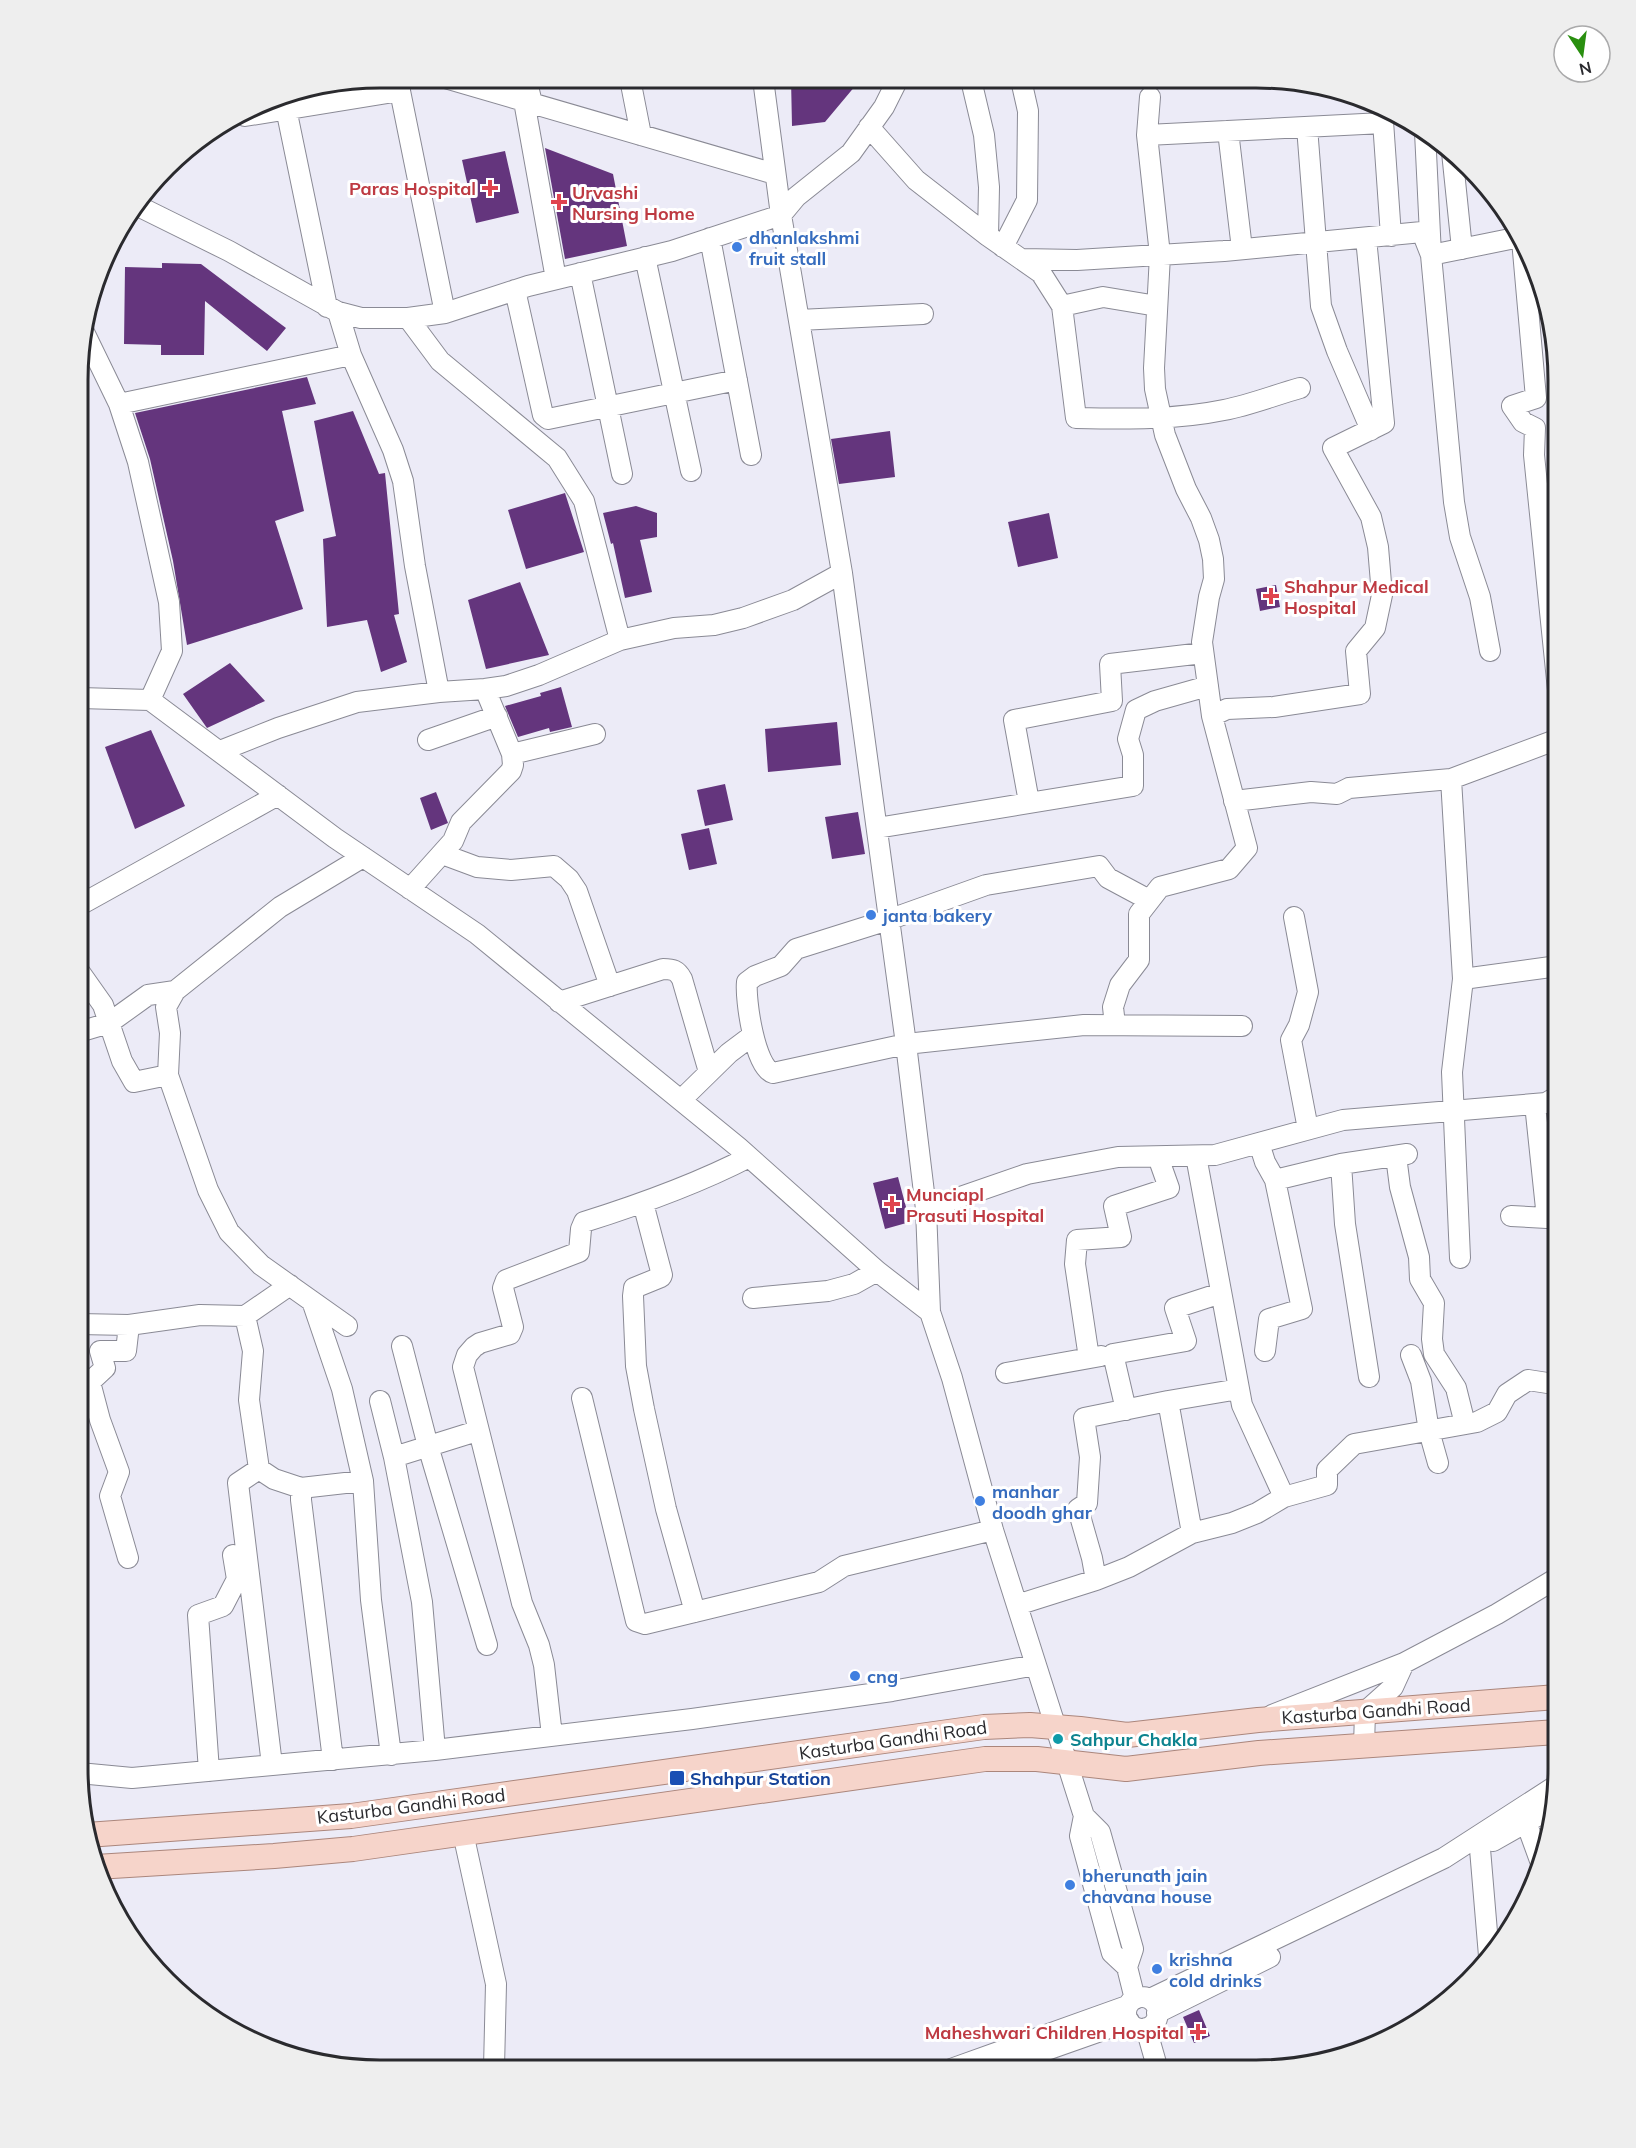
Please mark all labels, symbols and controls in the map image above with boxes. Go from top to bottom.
north arrow [1552,24,1612,84]
text: N [1577,58,1594,80]
place label: Paras Hospital [349,177,476,200]
marker: Paras Hospital [481,179,499,197]
place label: Urvashi Nursing Home [572,181,695,225]
marker: Urvashi Nursing Home [550,193,568,211]
place label: dhanlakshmi fruit stall [749,226,859,270]
marker: dhanlakshmi fruit stall [730,240,744,254]
place label: Shahpur Medical Hospital [1284,575,1429,619]
marker: Shahpur Medical Hospital [1262,587,1280,605]
place label: janta bakery [881,904,992,927]
marker: janta bakery [864,908,878,922]
place label: Munciapl Prasuti Hospital [906,1183,1044,1227]
marker: Munciapl Prasuti Hospital [883,1195,901,1213]
place label: manhar doodh ghar [992,1480,1093,1524]
marker: manhar doodh ghar [973,1494,987,1508]
place label: cng [867,1665,898,1688]
marker: cng [848,1669,862,1683]
street label: Kasturba Gandhi Road [1281,1693,1471,1729]
street label: Kasturba Gandhi Road [798,1715,988,1765]
place label: Sahpur Chakla [1070,1728,1198,1751]
marker: Sahpur Chakla [1051,1732,1065,1746]
place label: Shahpur Station [690,1767,831,1790]
marker: Shahpur Station [668,1769,686,1787]
street label: Kasturba Gandhi Road [316,1783,506,1829]
place label: bherunath jain chavana house [1082,1864,1212,1908]
marker: bherunath jain chavana house [1063,1878,1077,1892]
place label: krishna cold drinks [1169,1948,1262,1992]
marker: krishna cold drinks [1150,1962,1164,1976]
place label: Maheshwari Children Hospital [925,2021,1184,2044]
marker: Maheshwari Children Hospital [1189,2023,1207,2041]

